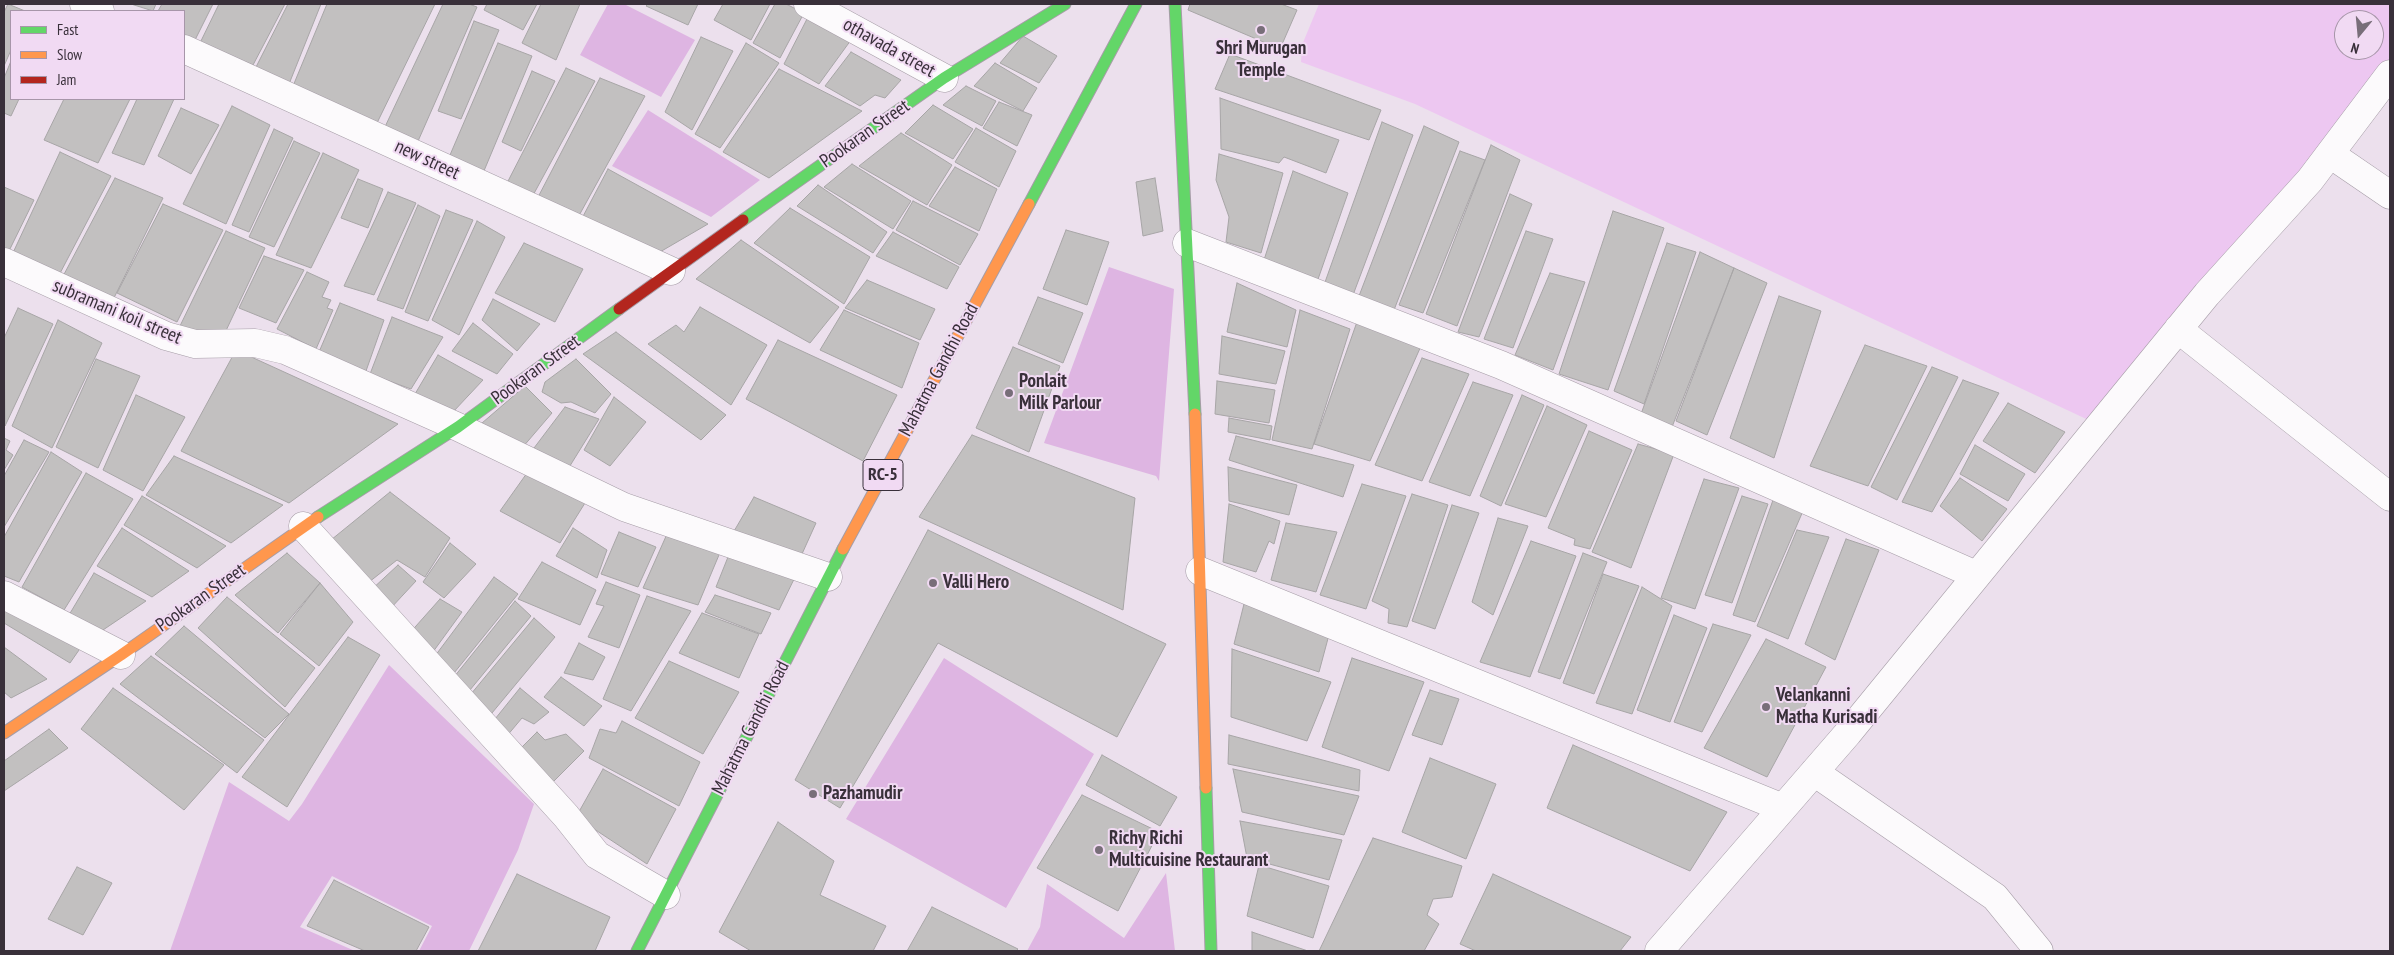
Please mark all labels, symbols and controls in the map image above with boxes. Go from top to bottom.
legend [10,10,185,100]
north arrow [2334,10,2384,60]
street label: othavada street [839,13,939,83]
text: Fast [57,20,78,39]
marker: Shri Murugan Temple [1255,24,1267,36]
place label: Shri Murugan Temple [1216,38,1306,82]
text: N [2349,39,2361,58]
text: Slow [57,45,82,64]
text: Jam [57,70,76,89]
street label: Pookaran Street [816,95,914,173]
street label: new street [391,135,463,185]
street label: subramani koil street [49,275,185,349]
street label: Mahatma Gandhi Road [894,300,984,440]
street label: Pookaran Street [487,330,585,410]
place label: Ponlait Milk Parlour [1019,371,1101,415]
marker: Ponlait Milk Parlour [1003,387,1015,399]
road number: RC-5 [863,460,903,490]
street label: Pookaran Street [152,559,250,637]
place label: Valli Hero [943,572,1009,594]
marker: Valli Hero [927,577,939,589]
street label: Mahatma Gandhi Road [707,657,795,799]
place label: Velankanni Matha Kurisadi [1776,685,1877,729]
marker: Velankanni Matha Kurisadi [1760,701,1772,713]
place label: Pazhamudir [823,783,902,805]
marker: Pazhamudir [807,788,819,800]
place label: Richy Richi Multicuisine Restaurant [1109,828,1268,872]
marker: Richy Richi Multicuisine Restaurant [1093,844,1105,856]

